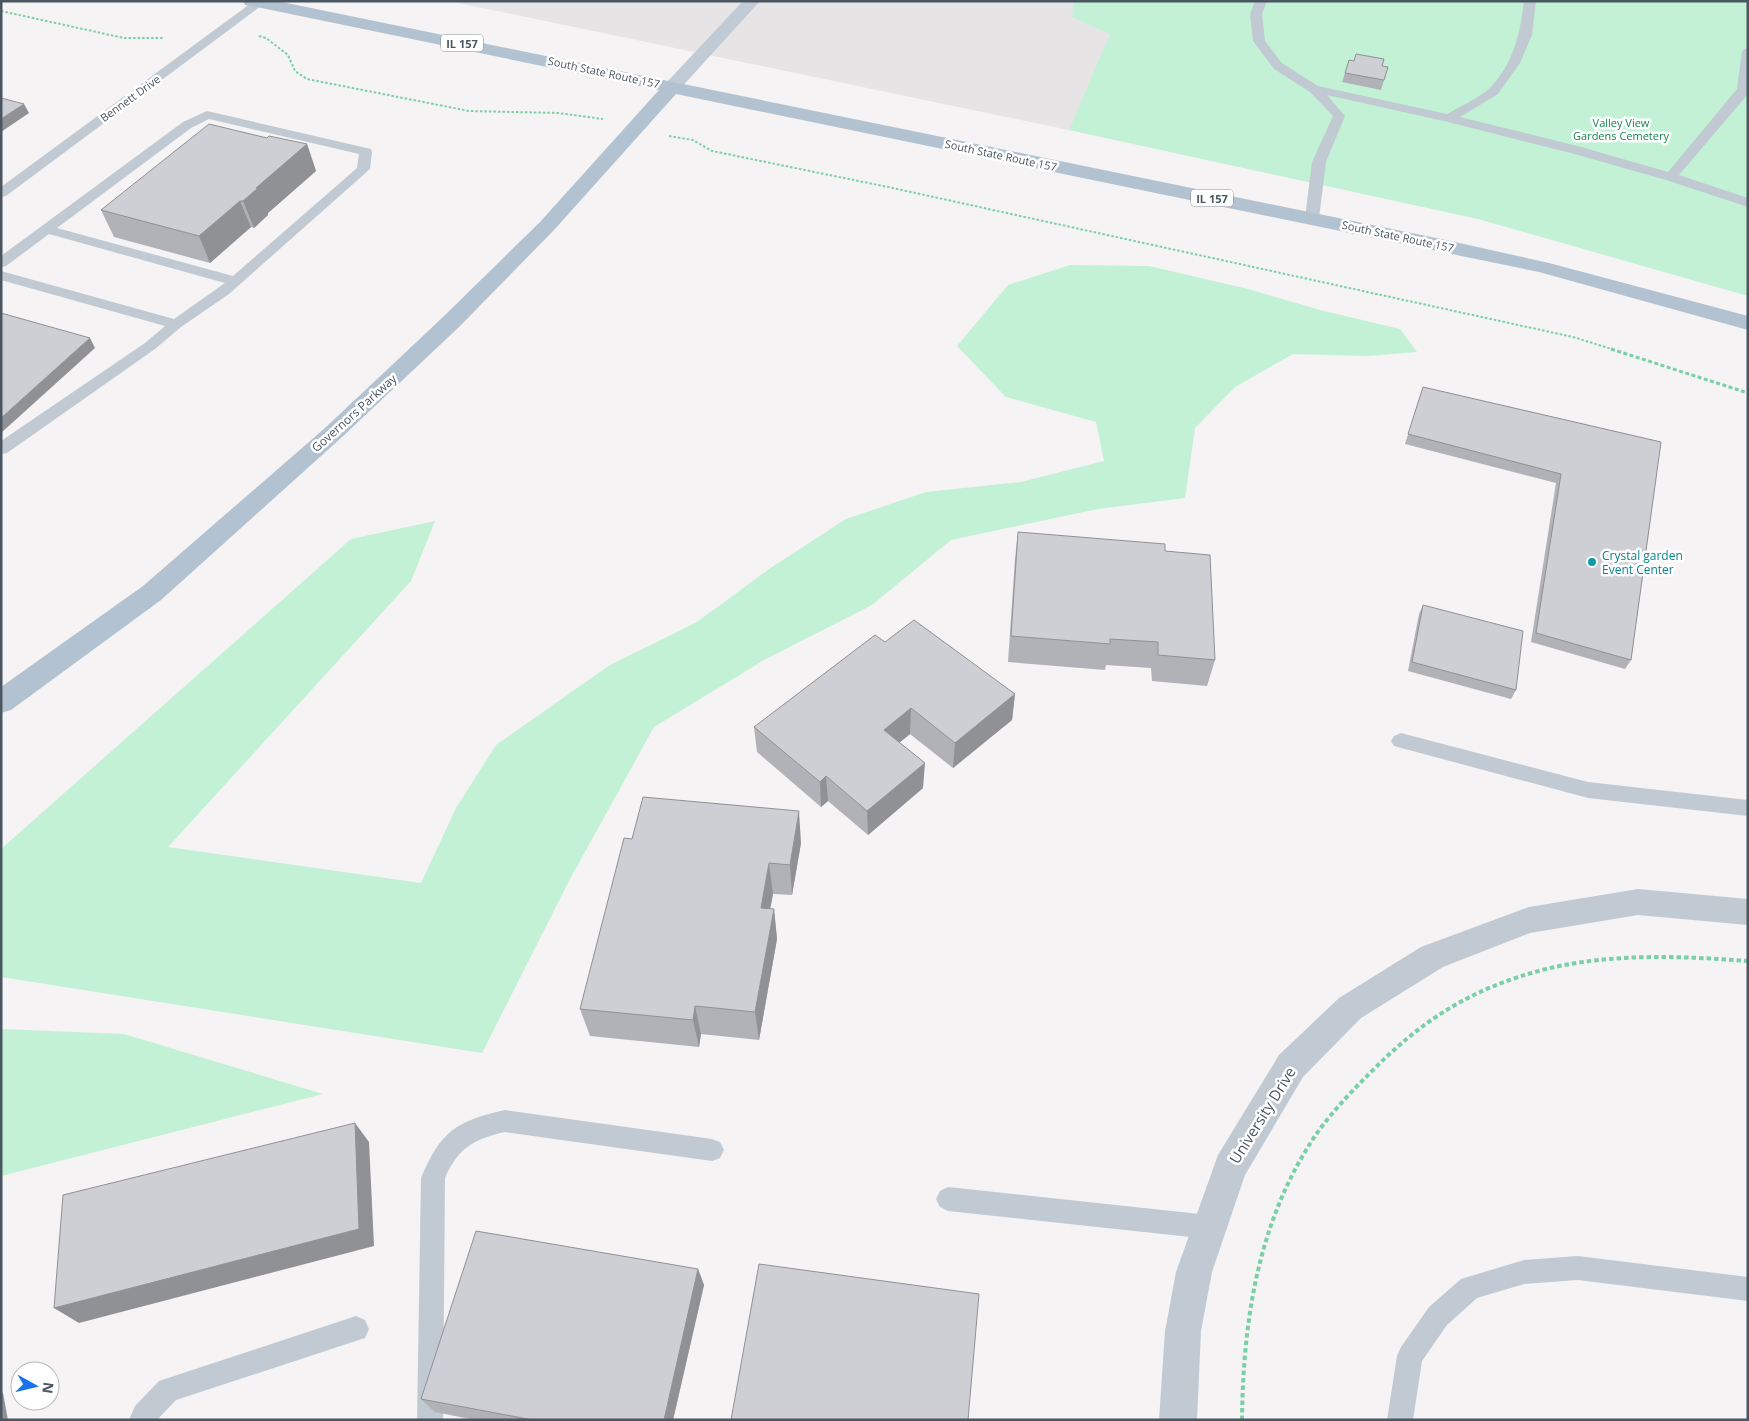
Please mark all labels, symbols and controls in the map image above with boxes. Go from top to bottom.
road number: IL 157 [441,34,483,52]
street label: South State Route 157 [547,53,661,91]
street label: Bennett Drive [97,71,163,125]
park label: Valley View Gardens Cemetery [1573,115,1669,143]
street label: South State Route 157 [944,136,1058,174]
road number: IL 157 [1191,190,1233,207]
street label: South State Route 157 [1341,217,1455,255]
street label: Governors Parkway [308,370,401,456]
place label: Crystal garden Event Center [1602,547,1683,578]
marker: Crystal garden Event Center [1586,556,1598,568]
street label: University Drive [1224,1063,1300,1167]
north arrow [10,1361,60,1411]
text: N [38,1381,59,1395]

